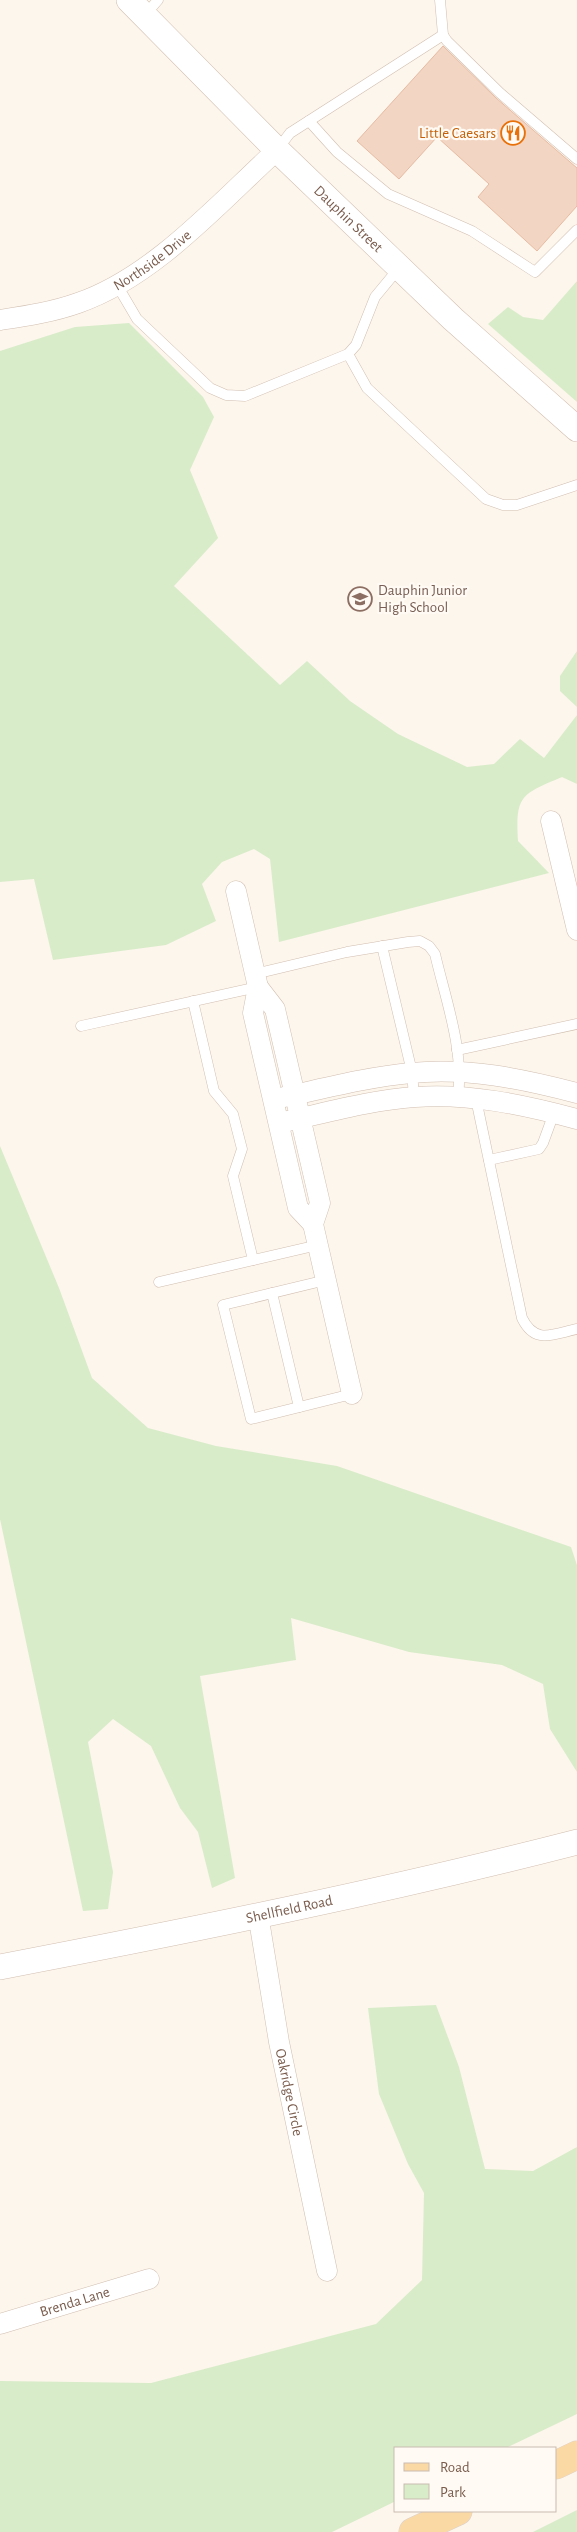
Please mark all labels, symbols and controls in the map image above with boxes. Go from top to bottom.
restaurant icon: Little Caesars [500,120,526,146]
place label: Little Caesars [419,126,496,141]
street label: Dauphin Street [311,183,386,255]
street label: Northside Drive [111,227,194,293]
place label: Dauphin Junior High School [378,583,467,615]
school or university icon: Dauphin Junior High School [347,586,373,612]
street label: Shellfield Road [245,1892,334,1926]
street label: Oakridge Circle [273,2047,306,2137]
street label: Brenda Lane [38,2284,112,2319]
legend [394,2447,557,2512]
text: Road [440,2460,470,2475]
text: Park [440,2485,466,2500]

